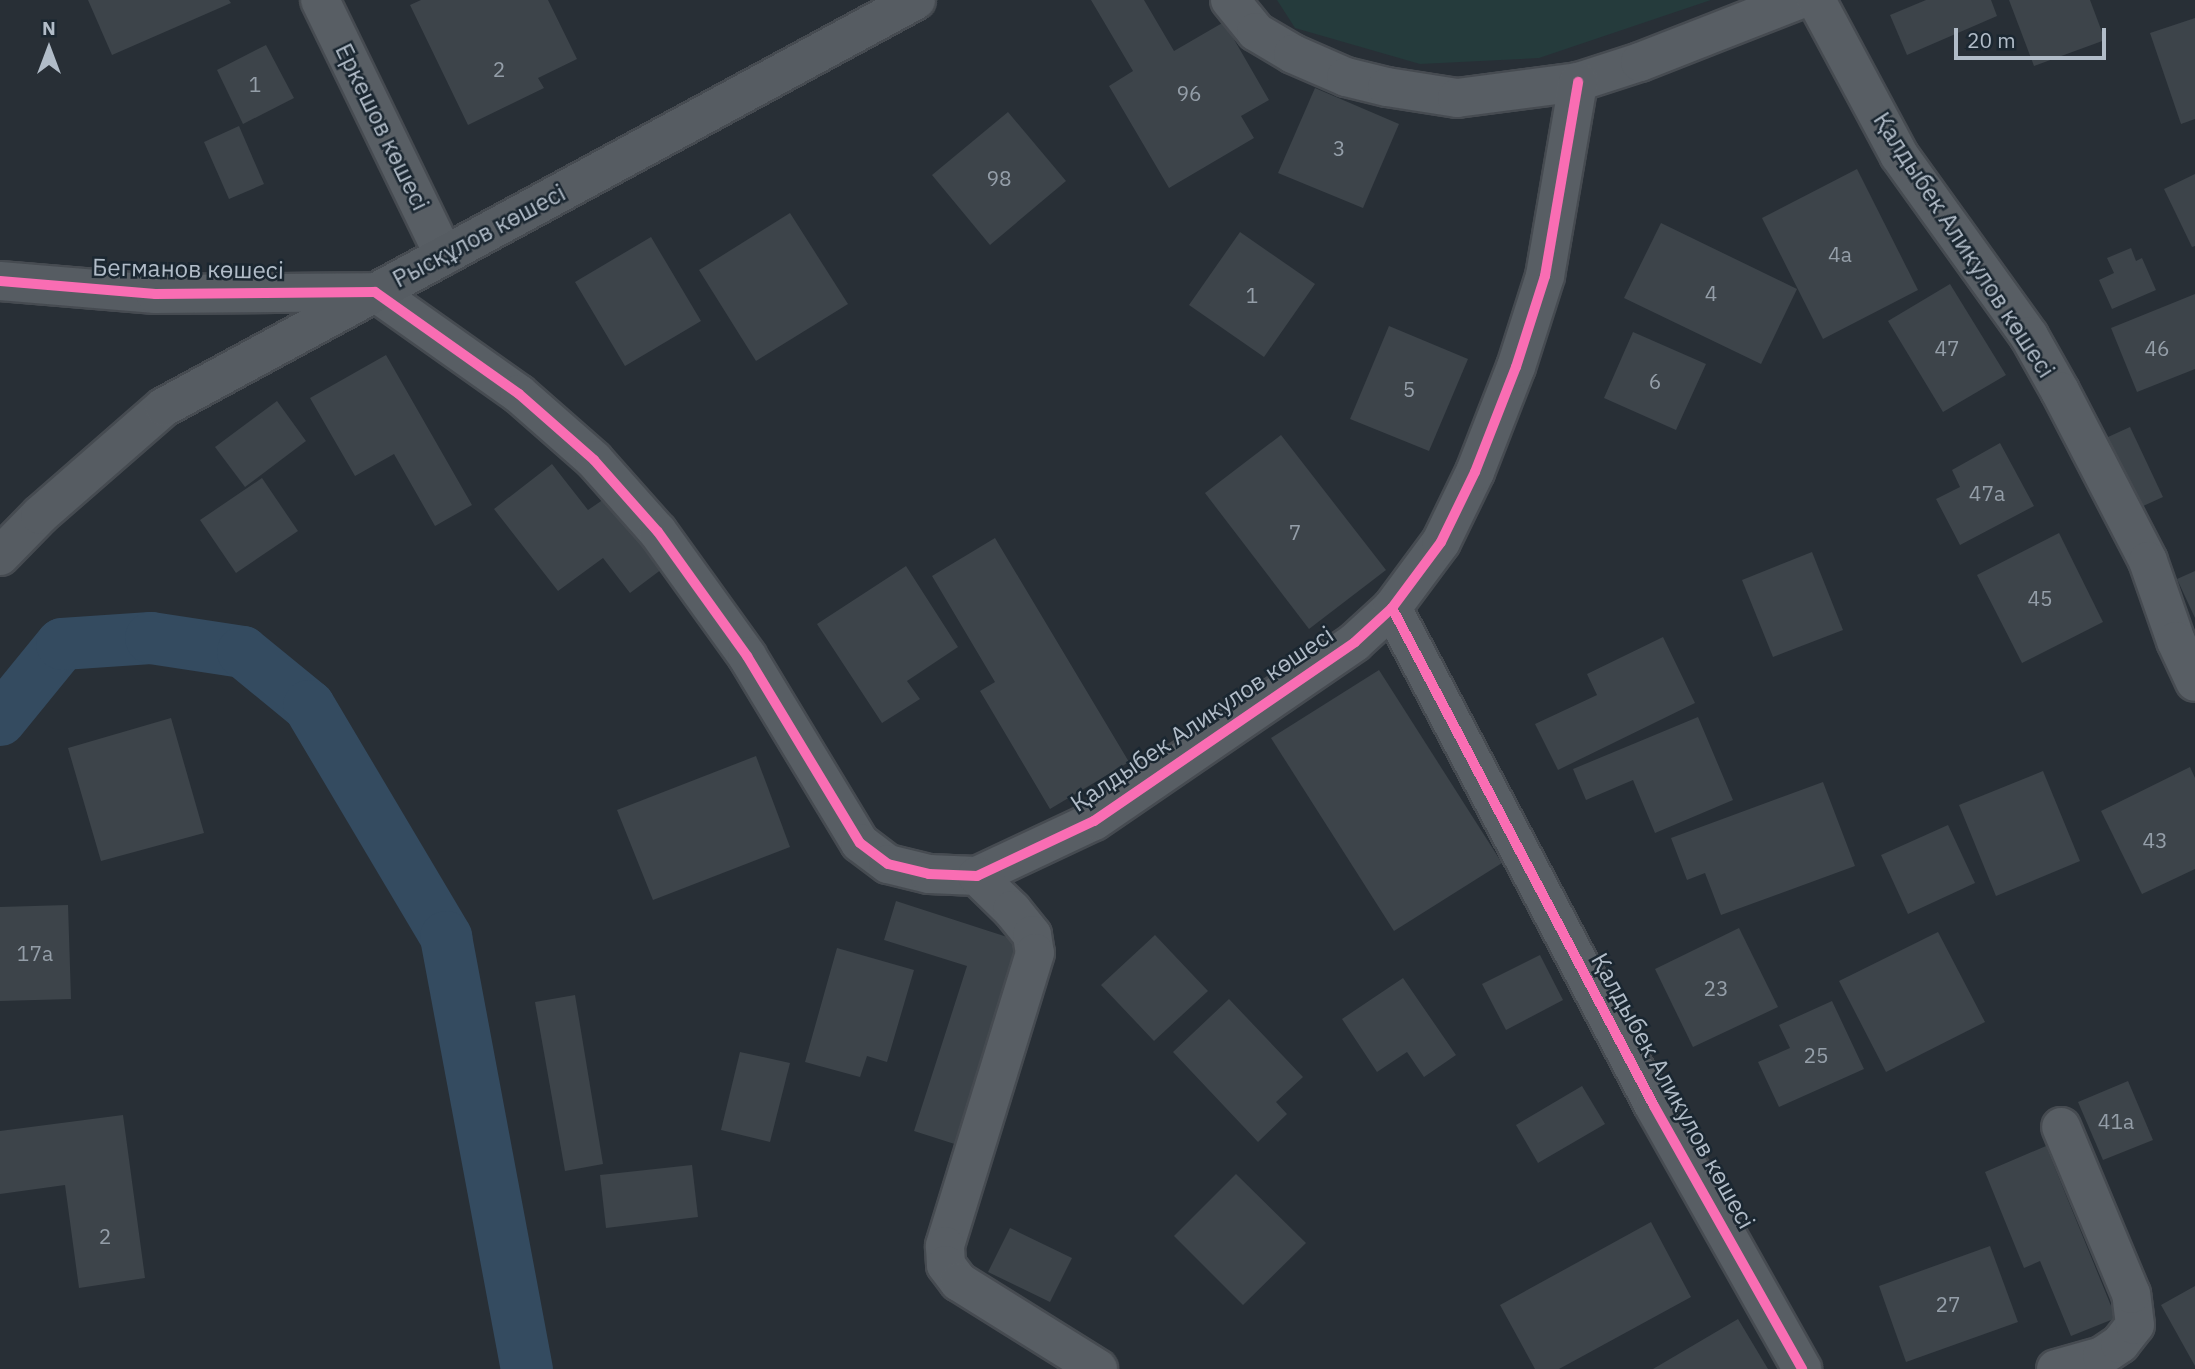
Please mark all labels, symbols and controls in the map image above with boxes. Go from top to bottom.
north arrow [14,14,84,84]
scale bar [1957,14,2109,58]
text: N [42,16,56,40]
text: 20 m [1967,26,2016,54]
street label: Еркешов көшесі [329,39,435,215]
house number: 2 [493,56,505,82]
house number: 1 [249,71,261,97]
house number: 96 [1176,80,1202,106]
street label: Қалдыбек Аликулов көшесі [1867,107,2061,383]
house number: 3 [1333,135,1345,161]
house number: 98 [986,165,1012,191]
street label: Рысқұлов көшесі [388,178,570,294]
house number: 4а [1828,241,1852,267]
street label: Бегманов көшесі [92,253,284,285]
house number: 4 [1705,280,1717,306]
house number: 1 [1246,282,1258,308]
house number: 47 [1934,335,1960,361]
house number: 46 [2144,335,2170,361]
house number: 6 [1649,368,1661,394]
house number: 5 [1403,376,1415,402]
house number: 47а [1969,480,2005,506]
house number: 7 [1289,519,1301,545]
house number: 45 [2027,585,2053,611]
street label: Қалдыбек Аликулов көшесі [1065,620,1339,818]
house number: 43 [2142,827,2168,853]
house number: 17а [17,940,53,966]
street label: Қалдыбек Аликулов көшесі [1585,948,1761,1234]
house number: 23 [1703,975,1729,1001]
house number: 25 [1803,1042,1829,1068]
house number: 41а [2098,1108,2134,1134]
house number: 2 [99,1223,111,1249]
house number: 27 [1935,1291,1961,1317]

